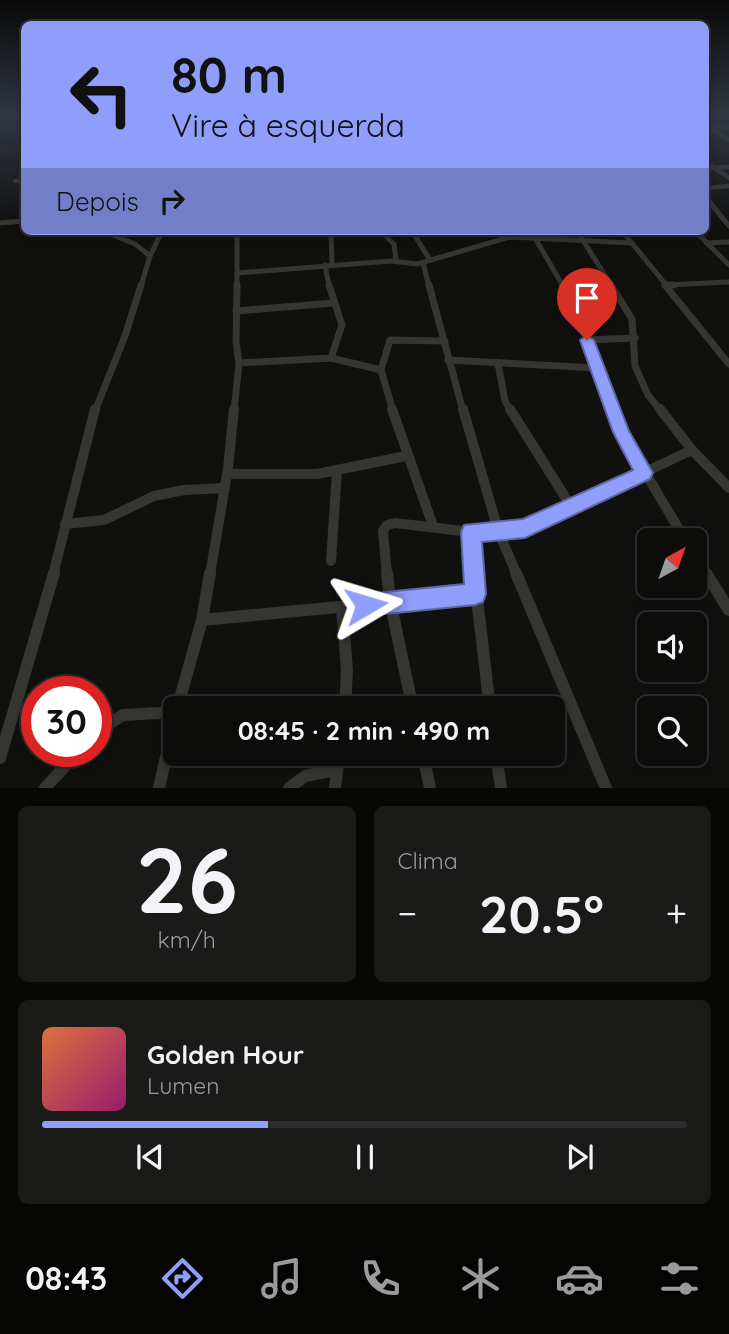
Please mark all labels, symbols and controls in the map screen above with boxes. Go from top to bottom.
text: 80 m [171,44,287,105]
icon: left [56,49,147,140]
text: Vire à esquerda [171,105,405,145]
icon: right [153,182,191,220]
text: Depois [56,185,139,218]
pin [557,268,617,340]
icon: arrive [568,279,606,317]
north arrow [637,528,707,598]
map controls [637,528,707,766]
position arrow [329,568,403,642]
button: sound [637,612,707,682]
speed limit sign: 30 [21,676,112,767]
button: search [637,696,707,766]
text: 08:45 · 2 min · 490 m [238,714,490,747]
text: 26 [136,822,238,936]
text: Clima [398,846,458,875]
text: 20.5° [479,881,604,946]
text: − [398,889,417,937]
text: + [666,889,687,937]
text: km/h [158,925,216,954]
text: Golden Hour [147,1038,304,1071]
text: Lumen [147,1071,220,1100]
icon: previous [131,1138,169,1176]
icon: pause [346,1138,384,1176]
icon: next [561,1138,599,1176]
icon: directions [158,1254,207,1303]
icon: music [257,1254,306,1303]
icon: phone [356,1254,405,1303]
icon: climate [456,1254,505,1303]
icon: car [555,1254,604,1303]
icon: filters [655,1254,704,1303]
text: 08:43 [25,1258,107,1298]

